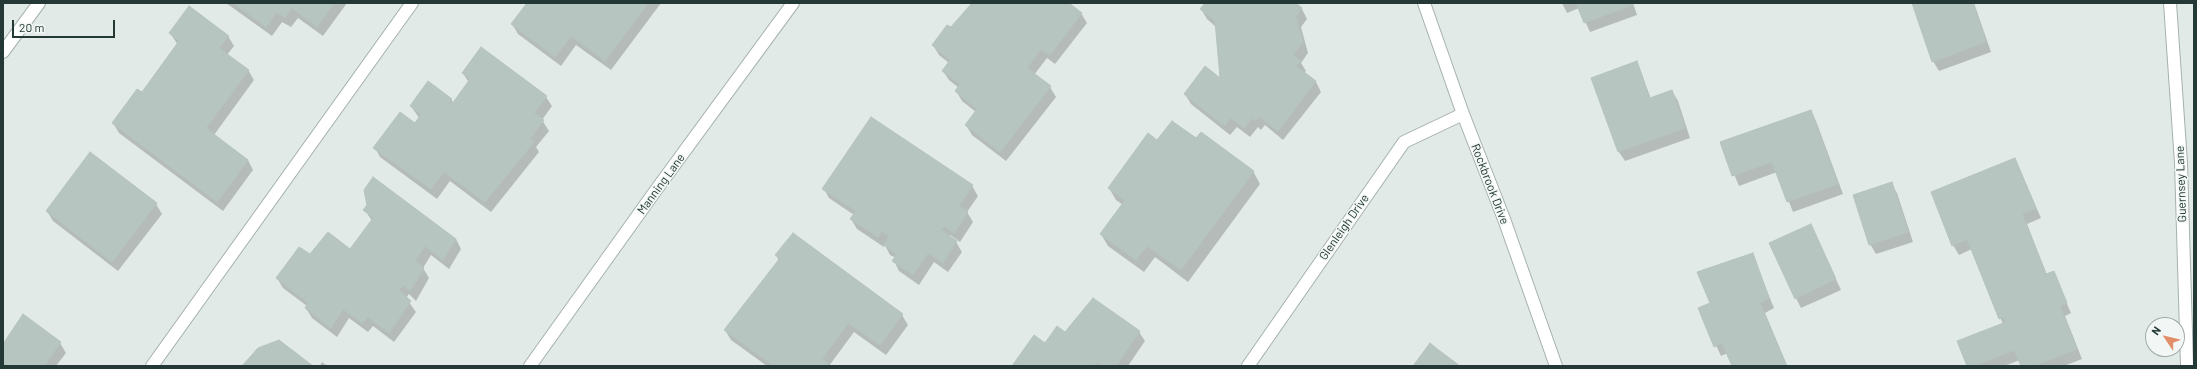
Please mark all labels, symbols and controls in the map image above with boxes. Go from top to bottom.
scale bar [14,12,117,38]
text: 20 m [19,20,45,34]
street label: Rockbrook Drive [1468,142,1512,226]
street label: Guernsey Lane [2172,145,2190,223]
street label: Manning Lane [634,151,688,217]
street label: Glenleigh Drive [1316,191,1372,263]
north arrow [2145,317,2185,357]
text: N [2148,324,2163,337]

